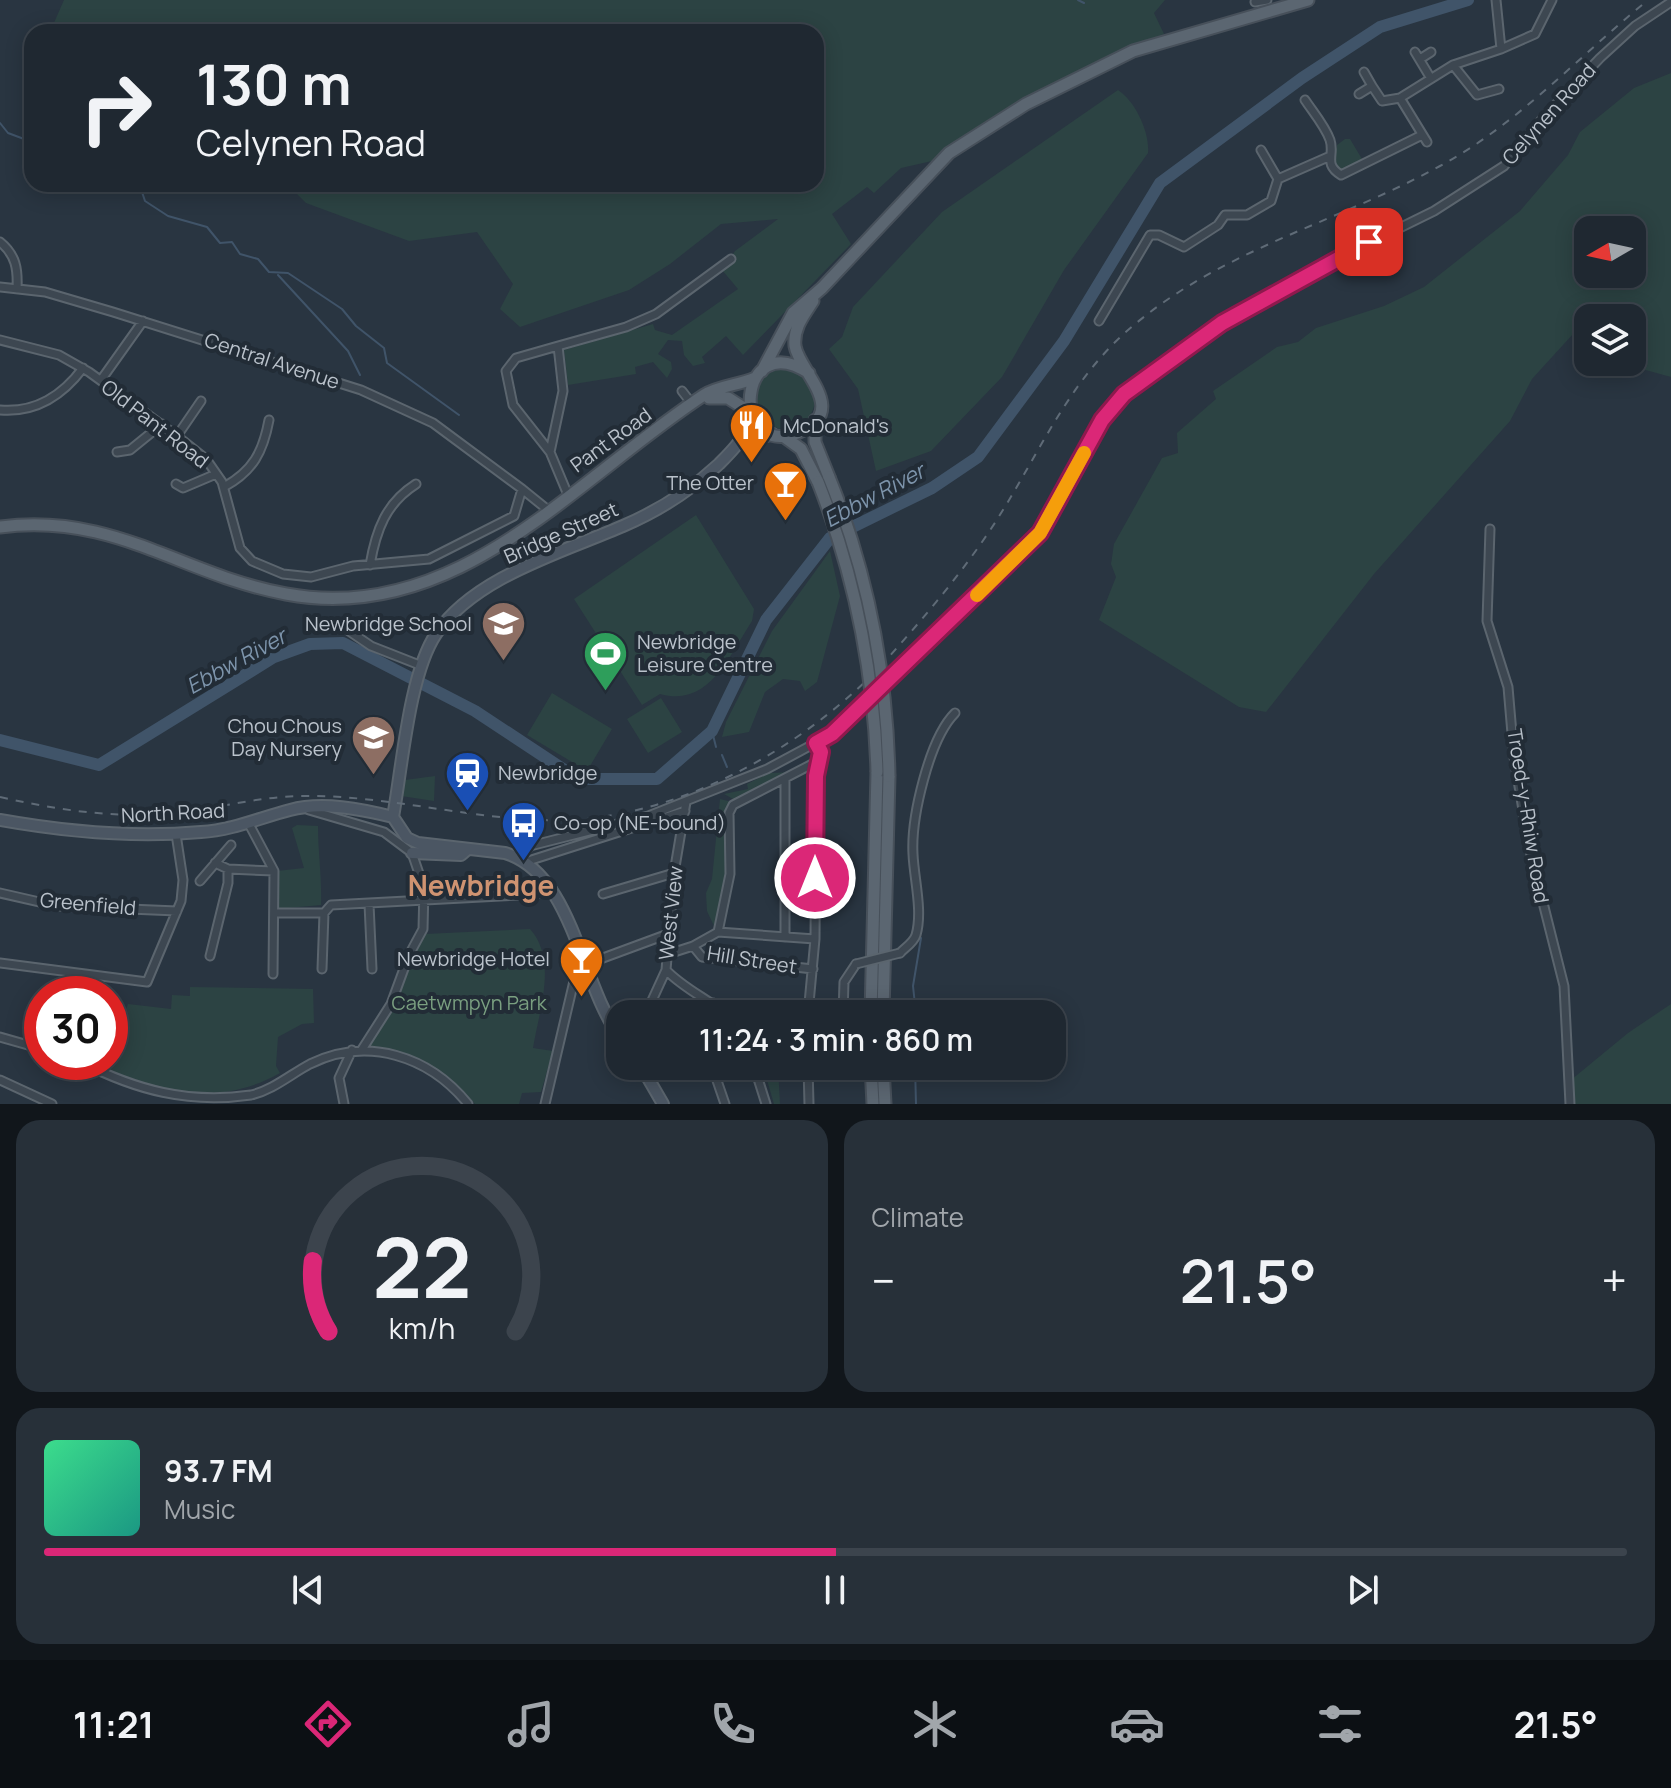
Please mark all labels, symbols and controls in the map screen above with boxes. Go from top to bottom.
text: 130 m [196,45,352,122]
icon: right [64,56,168,160]
street label: Celynen Road [1496,57,1601,170]
text: Celynen Road [196,118,426,167]
pin [1335,208,1403,276]
north arrow [1574,216,1646,288]
map controls [1574,216,1646,376]
icon: arrive [1347,220,1391,264]
button: layers [1574,304,1646,376]
street label: Central Avenue [201,326,343,395]
street label: Old Pant Road [96,373,214,474]
street label: Pant Road [565,401,657,478]
restaurant icon: McDonald's [728,402,776,465]
place label: McDonald's [783,412,889,439]
water label: Ebbw River [818,455,932,534]
bar icon: The Otter [761,459,809,522]
place label: The Otter [666,469,754,496]
street label: Bridge Street [499,495,622,570]
school or university icon: Newbridge School [479,600,527,663]
place label: Newbridge School [305,610,472,637]
water label: Ebbw River [181,620,294,701]
place label: Newbridge Leisure Centre [637,628,773,678]
sports icon: Newbridge Leisure Centre [582,630,630,693]
place label: Chou Chous Day Nursery [228,712,342,762]
school or university icon: Chou Chous Day Nursery [349,713,397,776]
street label: Troed-y-Rhiw Road [1501,727,1556,905]
station icon: Newbridge [443,749,491,812]
place label: Newbridge [498,759,597,786]
street label: North Road [120,796,226,829]
bus stop icon: Co-op (NE-bound) [499,799,547,862]
place label: Co-op (NE-bound) [554,809,726,836]
position arrow [773,836,857,920]
street label: West View [652,864,689,961]
district label: Newbridge [408,866,554,904]
street label: Greenfield [39,886,137,921]
bar icon: Newbridge Hotel [557,935,605,998]
street label: Hill Street [705,939,799,980]
place label: Newbridge Hotel [397,945,550,972]
speed limit sign: 30 [24,976,128,1080]
park label: Caetwmpyn Park [391,989,548,1016]
text: 11:24 · 3 min · 860 m [699,1019,973,1060]
text: Climate [872,1199,964,1235]
text: 22 [372,1209,471,1323]
text: 21.5° [1180,1239,1317,1321]
text: − [872,1250,895,1310]
text: + [1602,1250,1627,1310]
text: km/h [389,1309,455,1348]
text: 93.7 FM [164,1450,273,1491]
text: Music [164,1491,235,1527]
icon: previous [286,1568,330,1612]
icon: pause [813,1568,857,1612]
icon: next [1341,1568,1385,1612]
icon: directions [300,1696,356,1752]
icon: music [503,1696,559,1752]
icon: phone [705,1696,761,1752]
icon: climate [907,1696,963,1752]
icon: car [1109,1696,1165,1752]
icon: filters [1312,1696,1368,1752]
text: 11:21 [73,1700,154,1749]
text: 21.5° [1514,1700,1598,1749]

